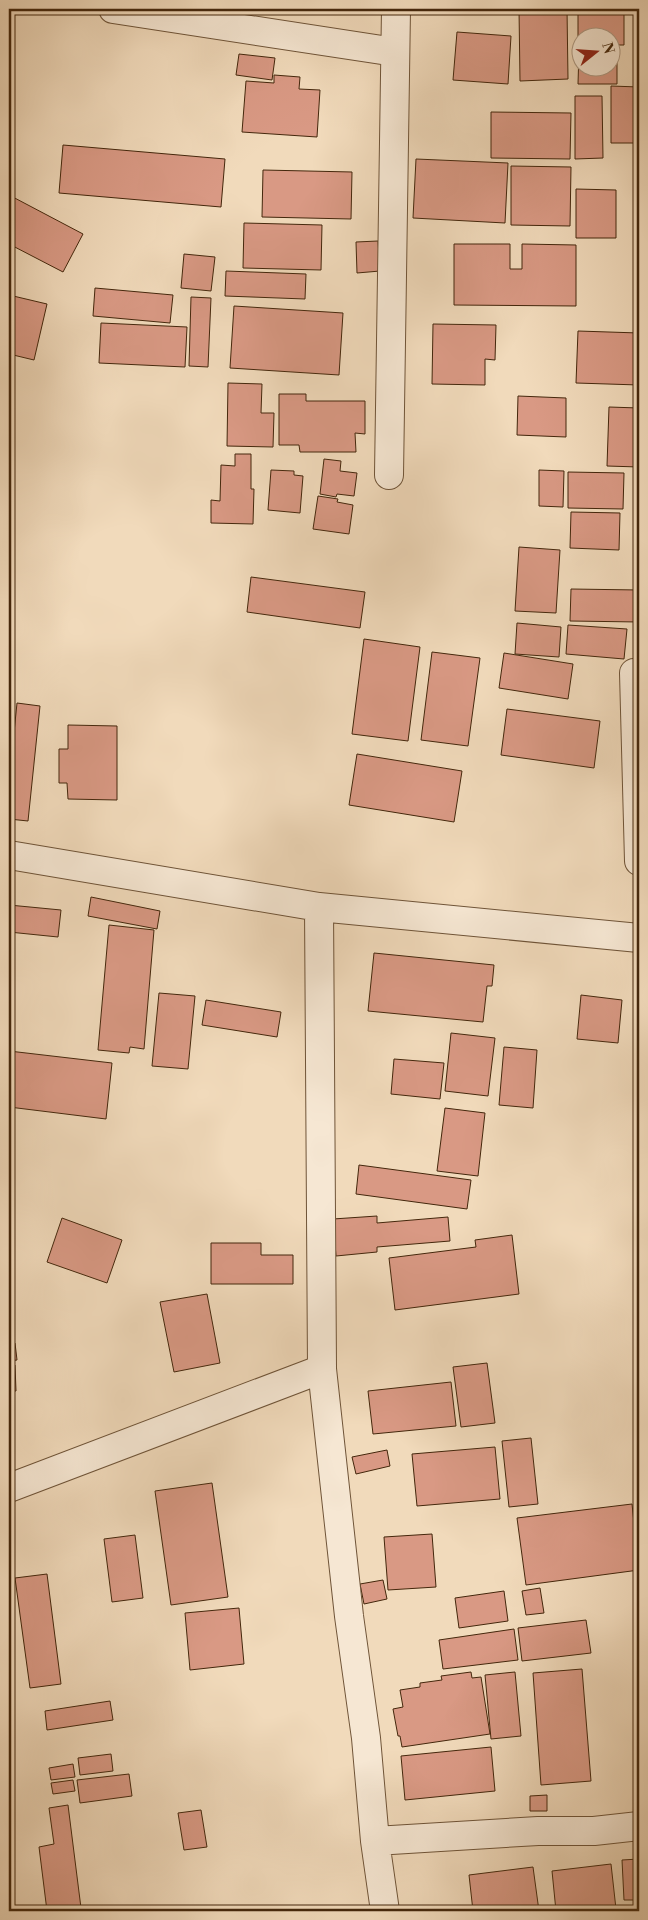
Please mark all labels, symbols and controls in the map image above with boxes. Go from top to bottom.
north arrow [570,28,620,78]
text: N [597,41,618,56]

